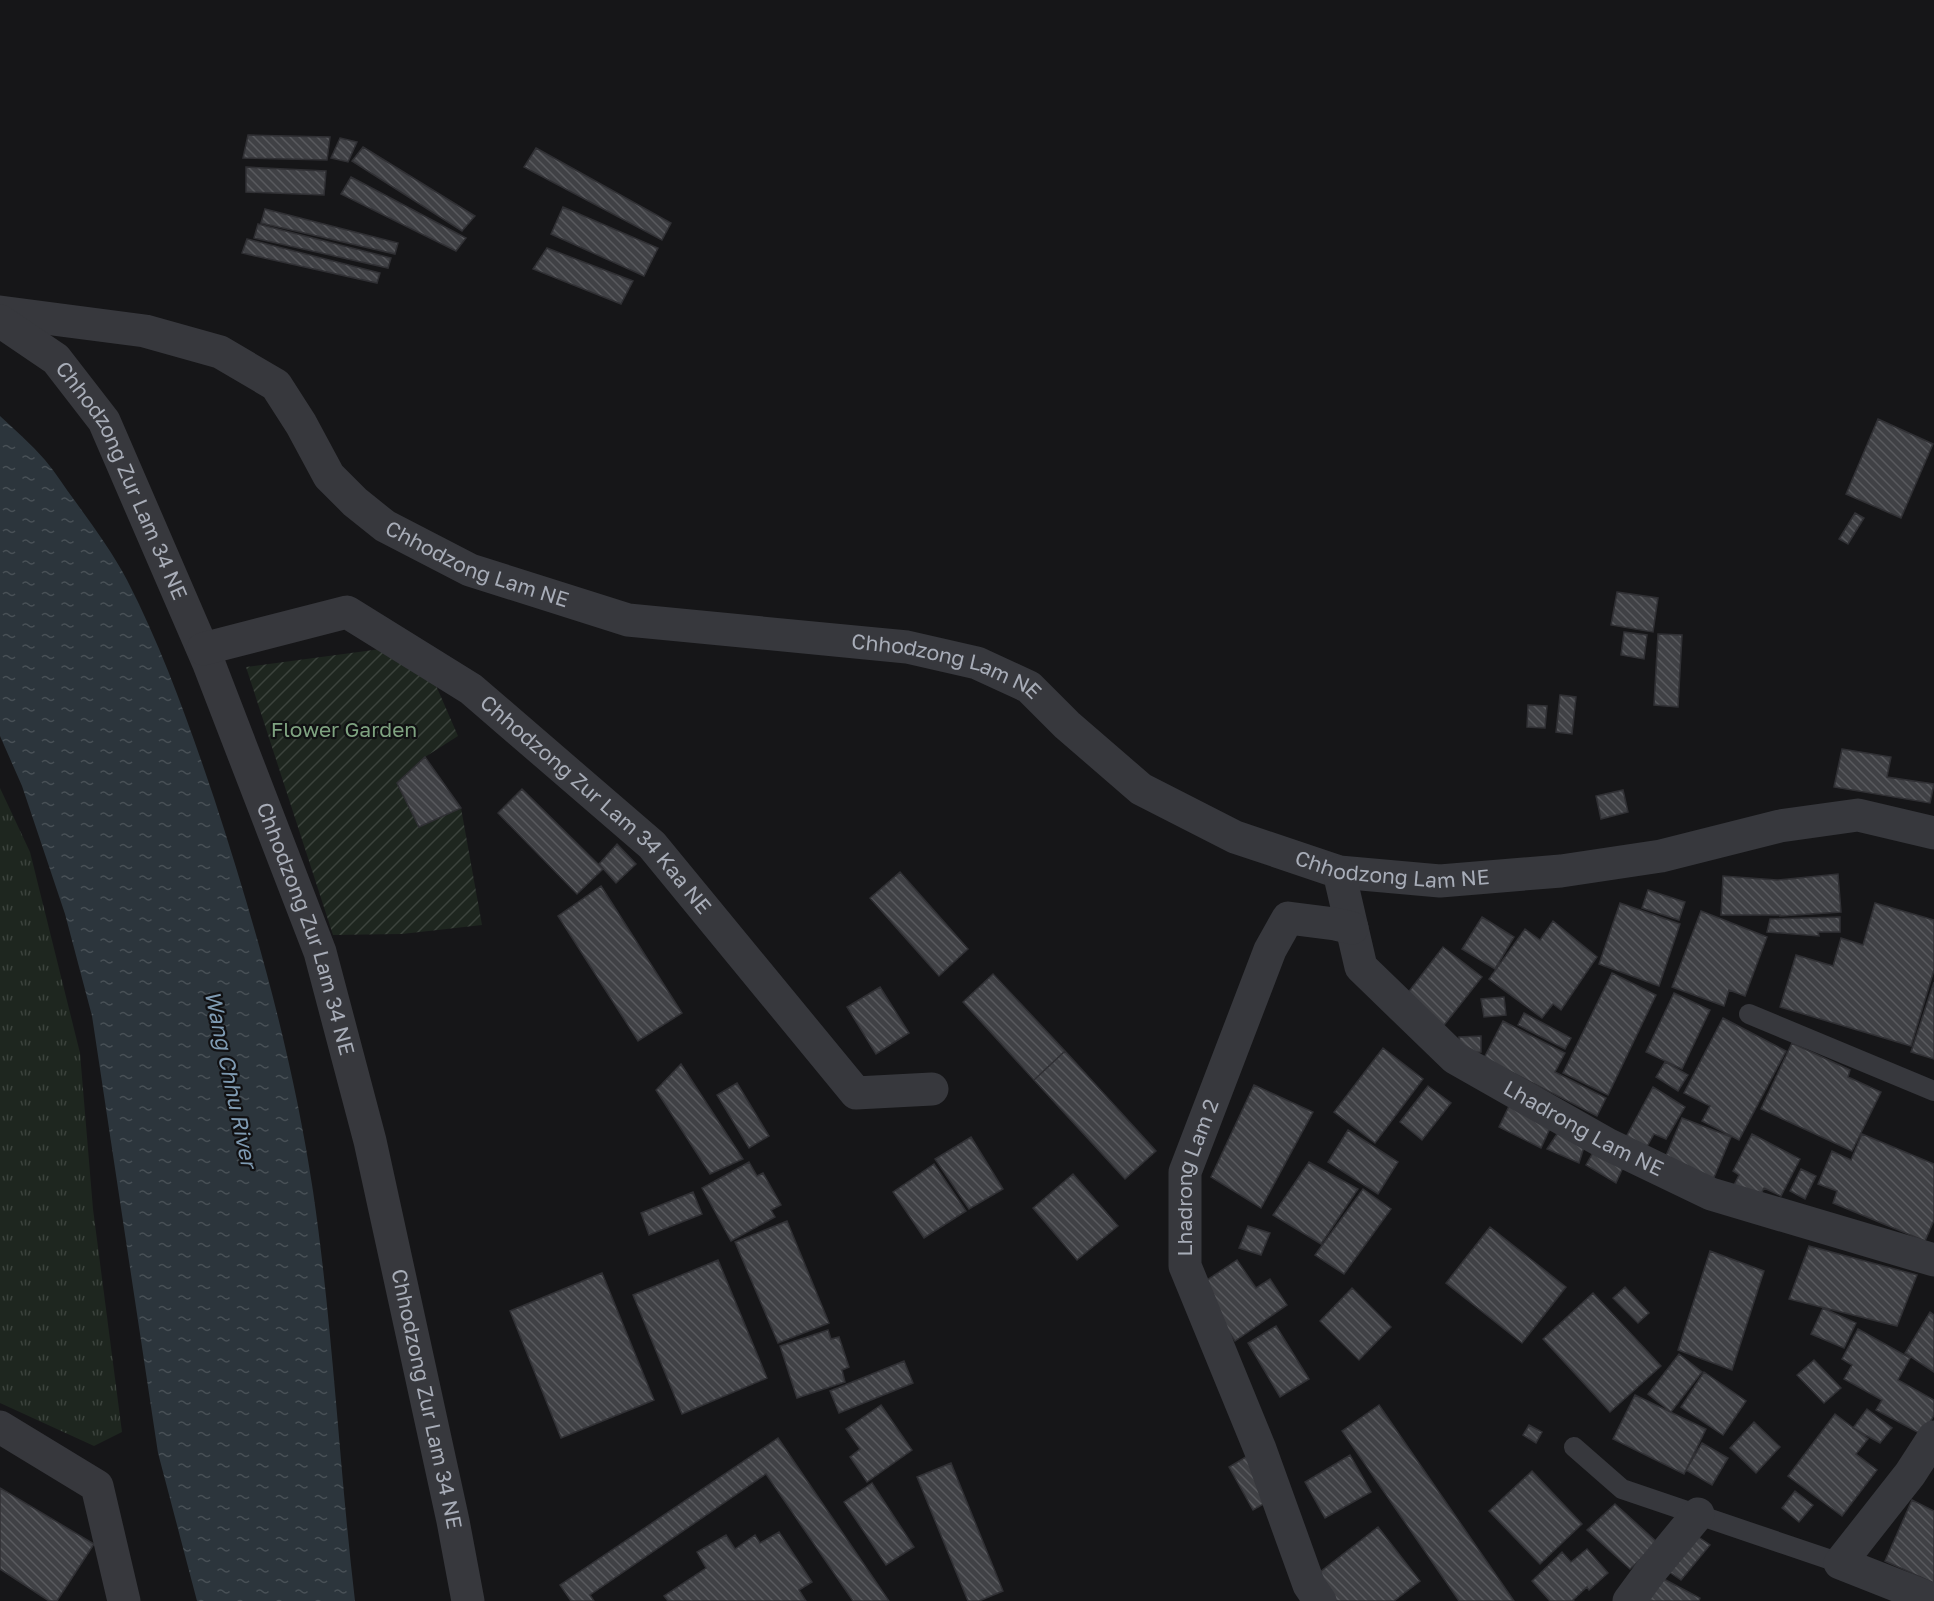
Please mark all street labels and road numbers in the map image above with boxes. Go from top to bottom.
street label: Chhodzong Zur Lam 34 NE [51,356,194,604]
street label: Chhodzong Lam NE [381,514,572,613]
street label: Chhodzong Lam NE [850,628,1047,704]
street label: Chhodzong Zur Lam 34 Kaa NE [475,689,717,919]
street label: Chhodzong Zur Lam 34 NE [252,798,361,1058]
street label: Chhodzong Lam NE [1292,844,1490,893]
street label: Lhadrong Lam NE [1499,1074,1668,1181]
street label: Lhadrong Lam 2 [1171,1095,1224,1256]
street label: Chhodzong Zur Lam 34 NE [386,1266,468,1531]

